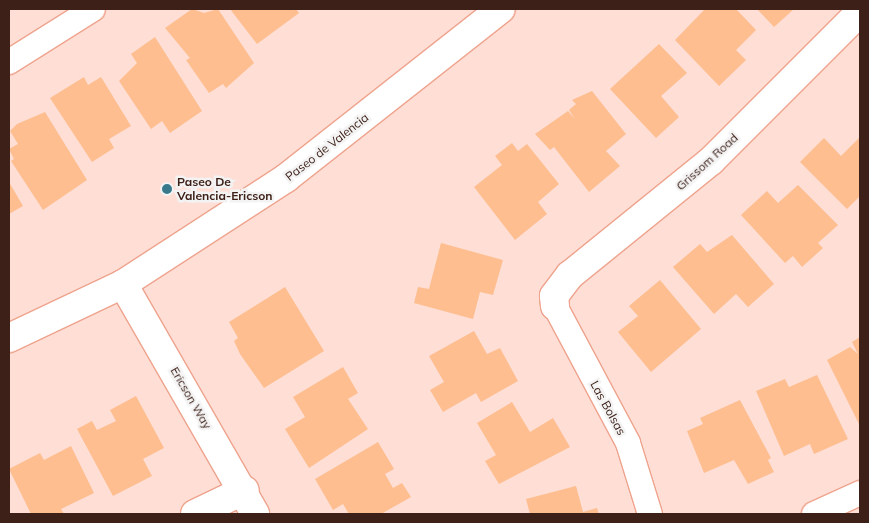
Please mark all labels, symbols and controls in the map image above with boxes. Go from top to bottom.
street label: Paseo de Valencia [283,110,371,184]
street label: Grissom Road [673,131,741,193]
place label: Paseo De Valencia-Ericson [177,175,273,203]
marker: Paseo De Valencia-Ericson [161,183,173,195]
street label: Ericson Way [167,364,215,432]
street label: Las Bolsas [587,378,629,438]

